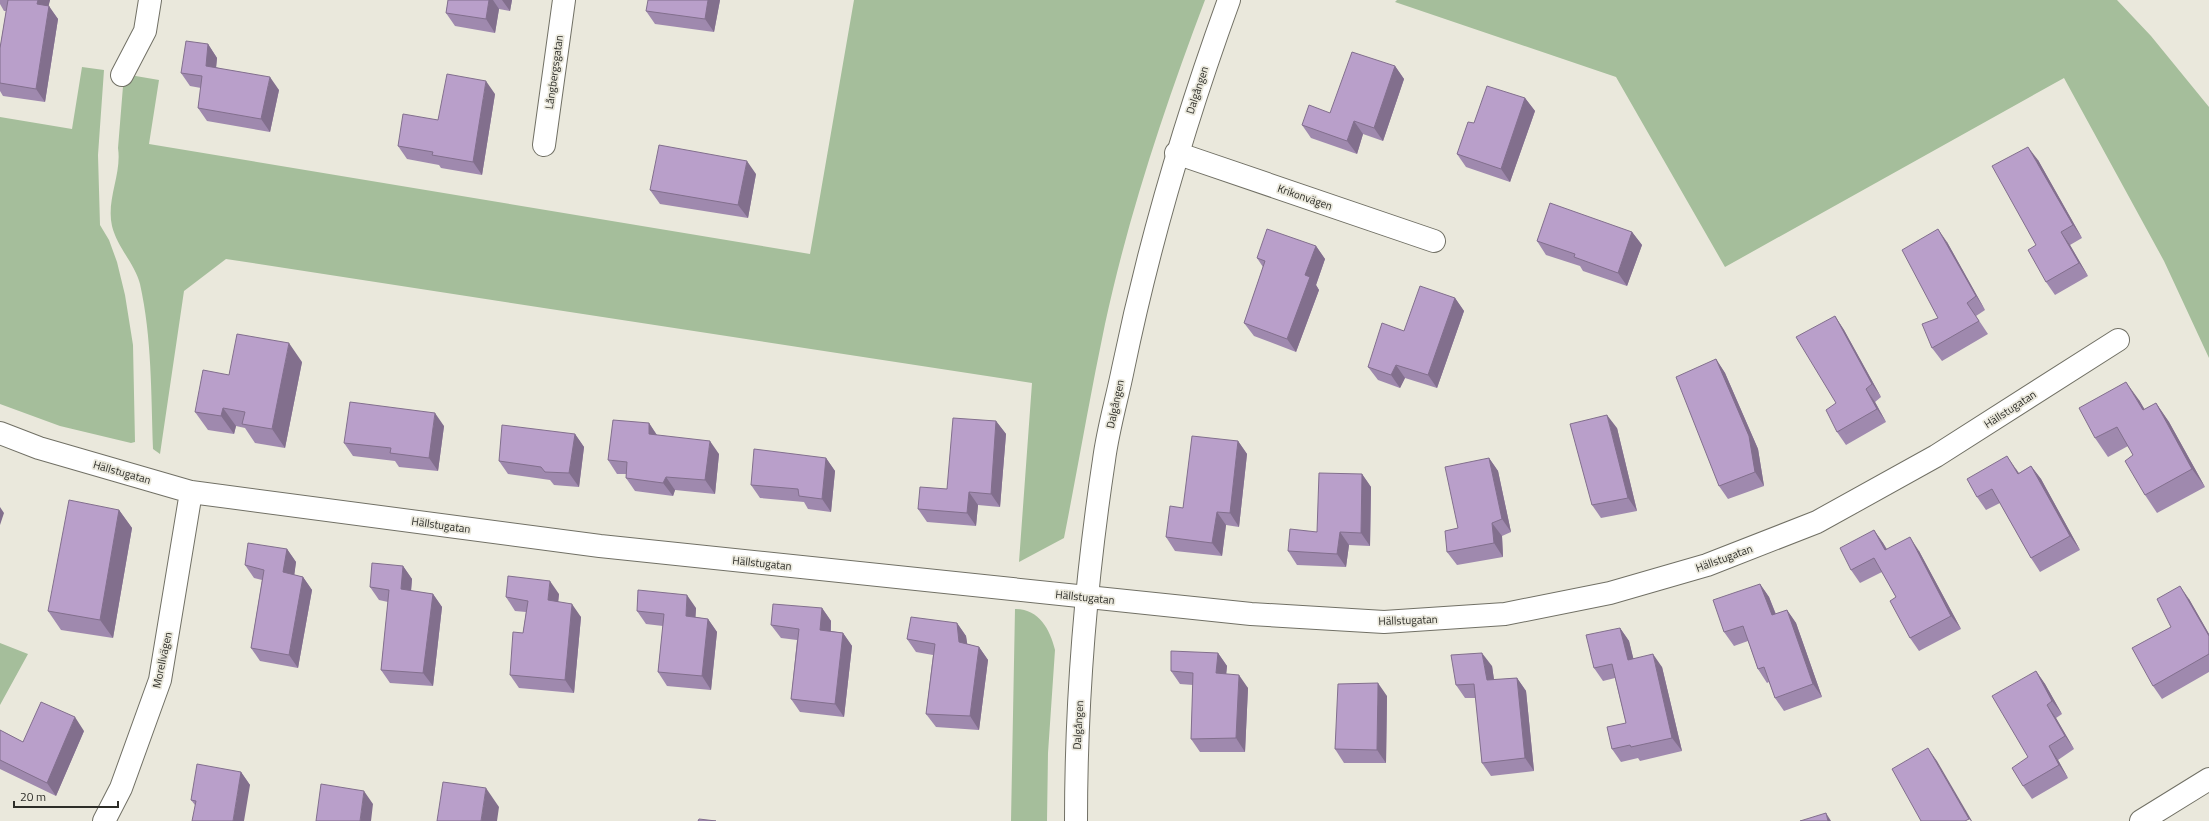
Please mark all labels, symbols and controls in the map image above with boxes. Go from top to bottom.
street label: Långbergsgatan [541,34,567,110]
street label: Dalgången [1182,64,1212,116]
street label: Krikonvägen [1275,180,1335,214]
street label: Dalgången [1102,378,1128,430]
street label: Hällstugatan [1981,386,2039,432]
street label: Hällstugatan [91,456,153,488]
street label: Hällstugatan [411,513,472,537]
street label: Hällstugatan [1693,540,1755,576]
street label: Hällstugatan [732,552,792,574]
street label: Hällstugatan [1055,586,1115,608]
street label: Hällstugatan [1378,611,1438,629]
street label: Morellvägen [148,630,176,690]
street label: Dalgången [1069,700,1087,750]
scale bar [14,783,118,809]
text: 20 m [20,787,46,806]

